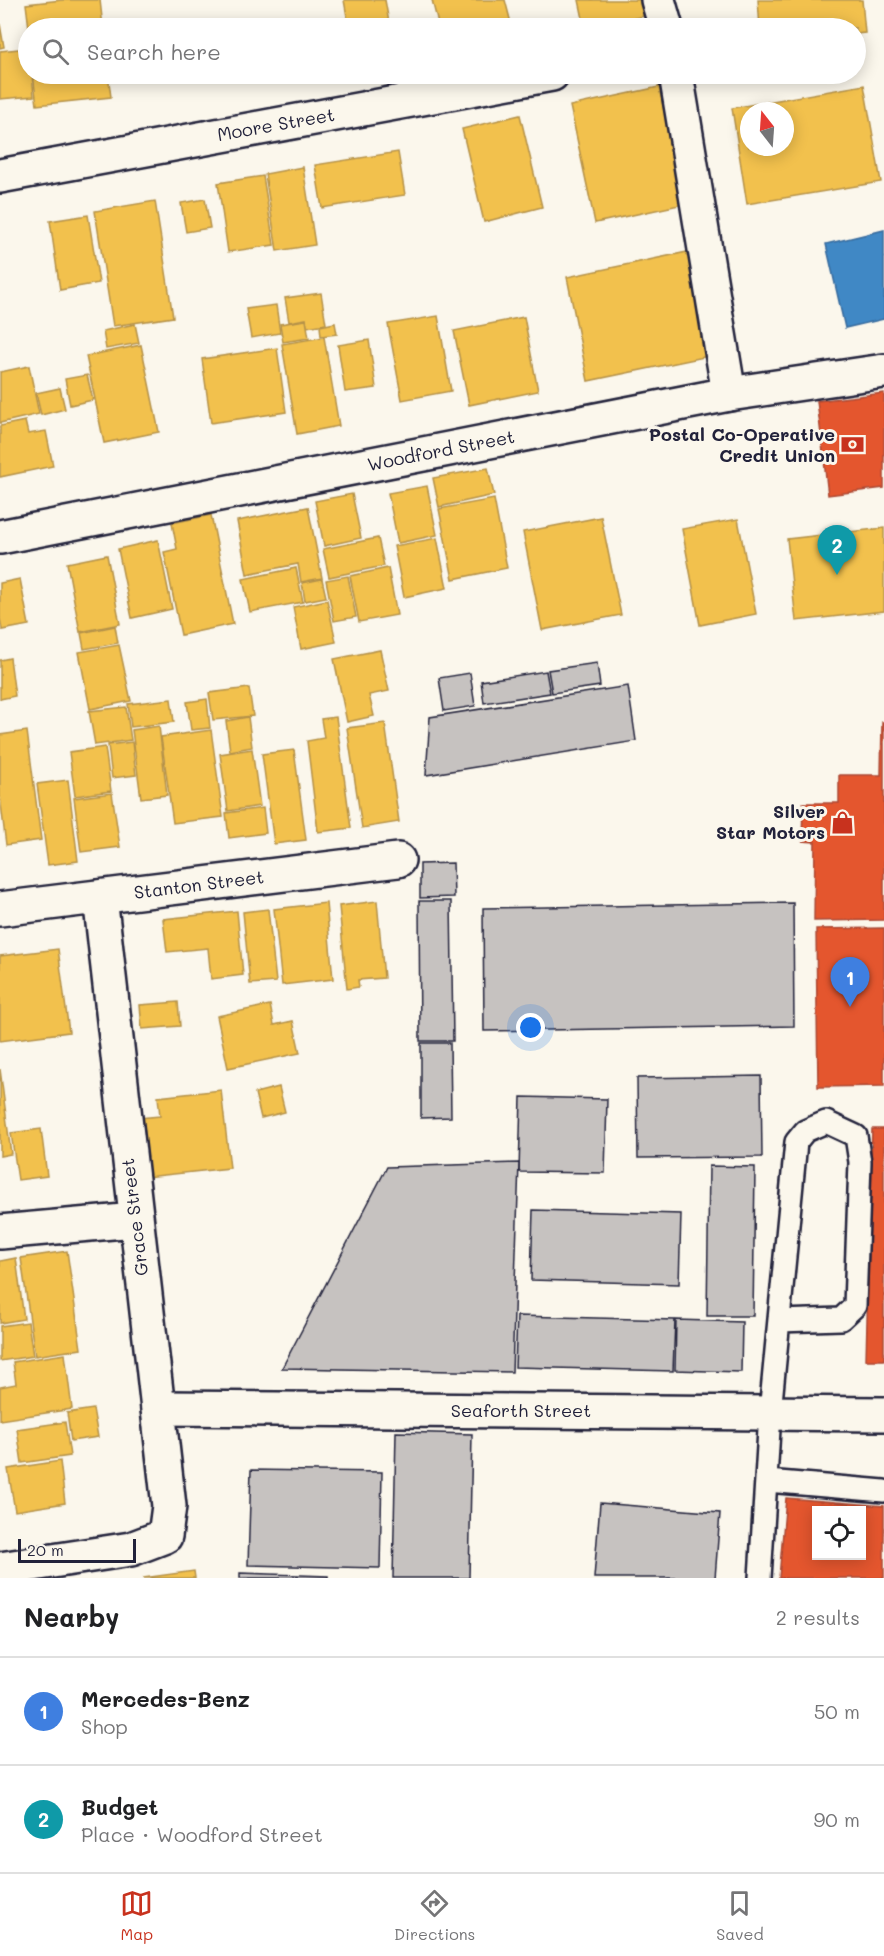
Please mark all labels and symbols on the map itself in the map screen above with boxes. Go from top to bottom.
street label: Moore Street [215,102,336,146]
north arrow [740,102,794,156]
place label: Postal Co-Operative Credit Union [649,422,835,467]
street label: Woodford Street [365,424,517,476]
bank icon: Postal Co-Operative Credit Union [840,432,866,458]
pin: 2 [818,526,856,575]
place label: Silver Star Motors [716,799,825,844]
shop icon: Silver Star Motors [830,809,856,835]
street label: Stanton Street [132,864,265,904]
pin: 1 [830,958,870,1007]
your location [516,1013,545,1042]
street label: Grace Street [115,1157,153,1277]
street label: Seaforth Street [451,1398,591,1422]
scale bar [18,1536,136,1564]

